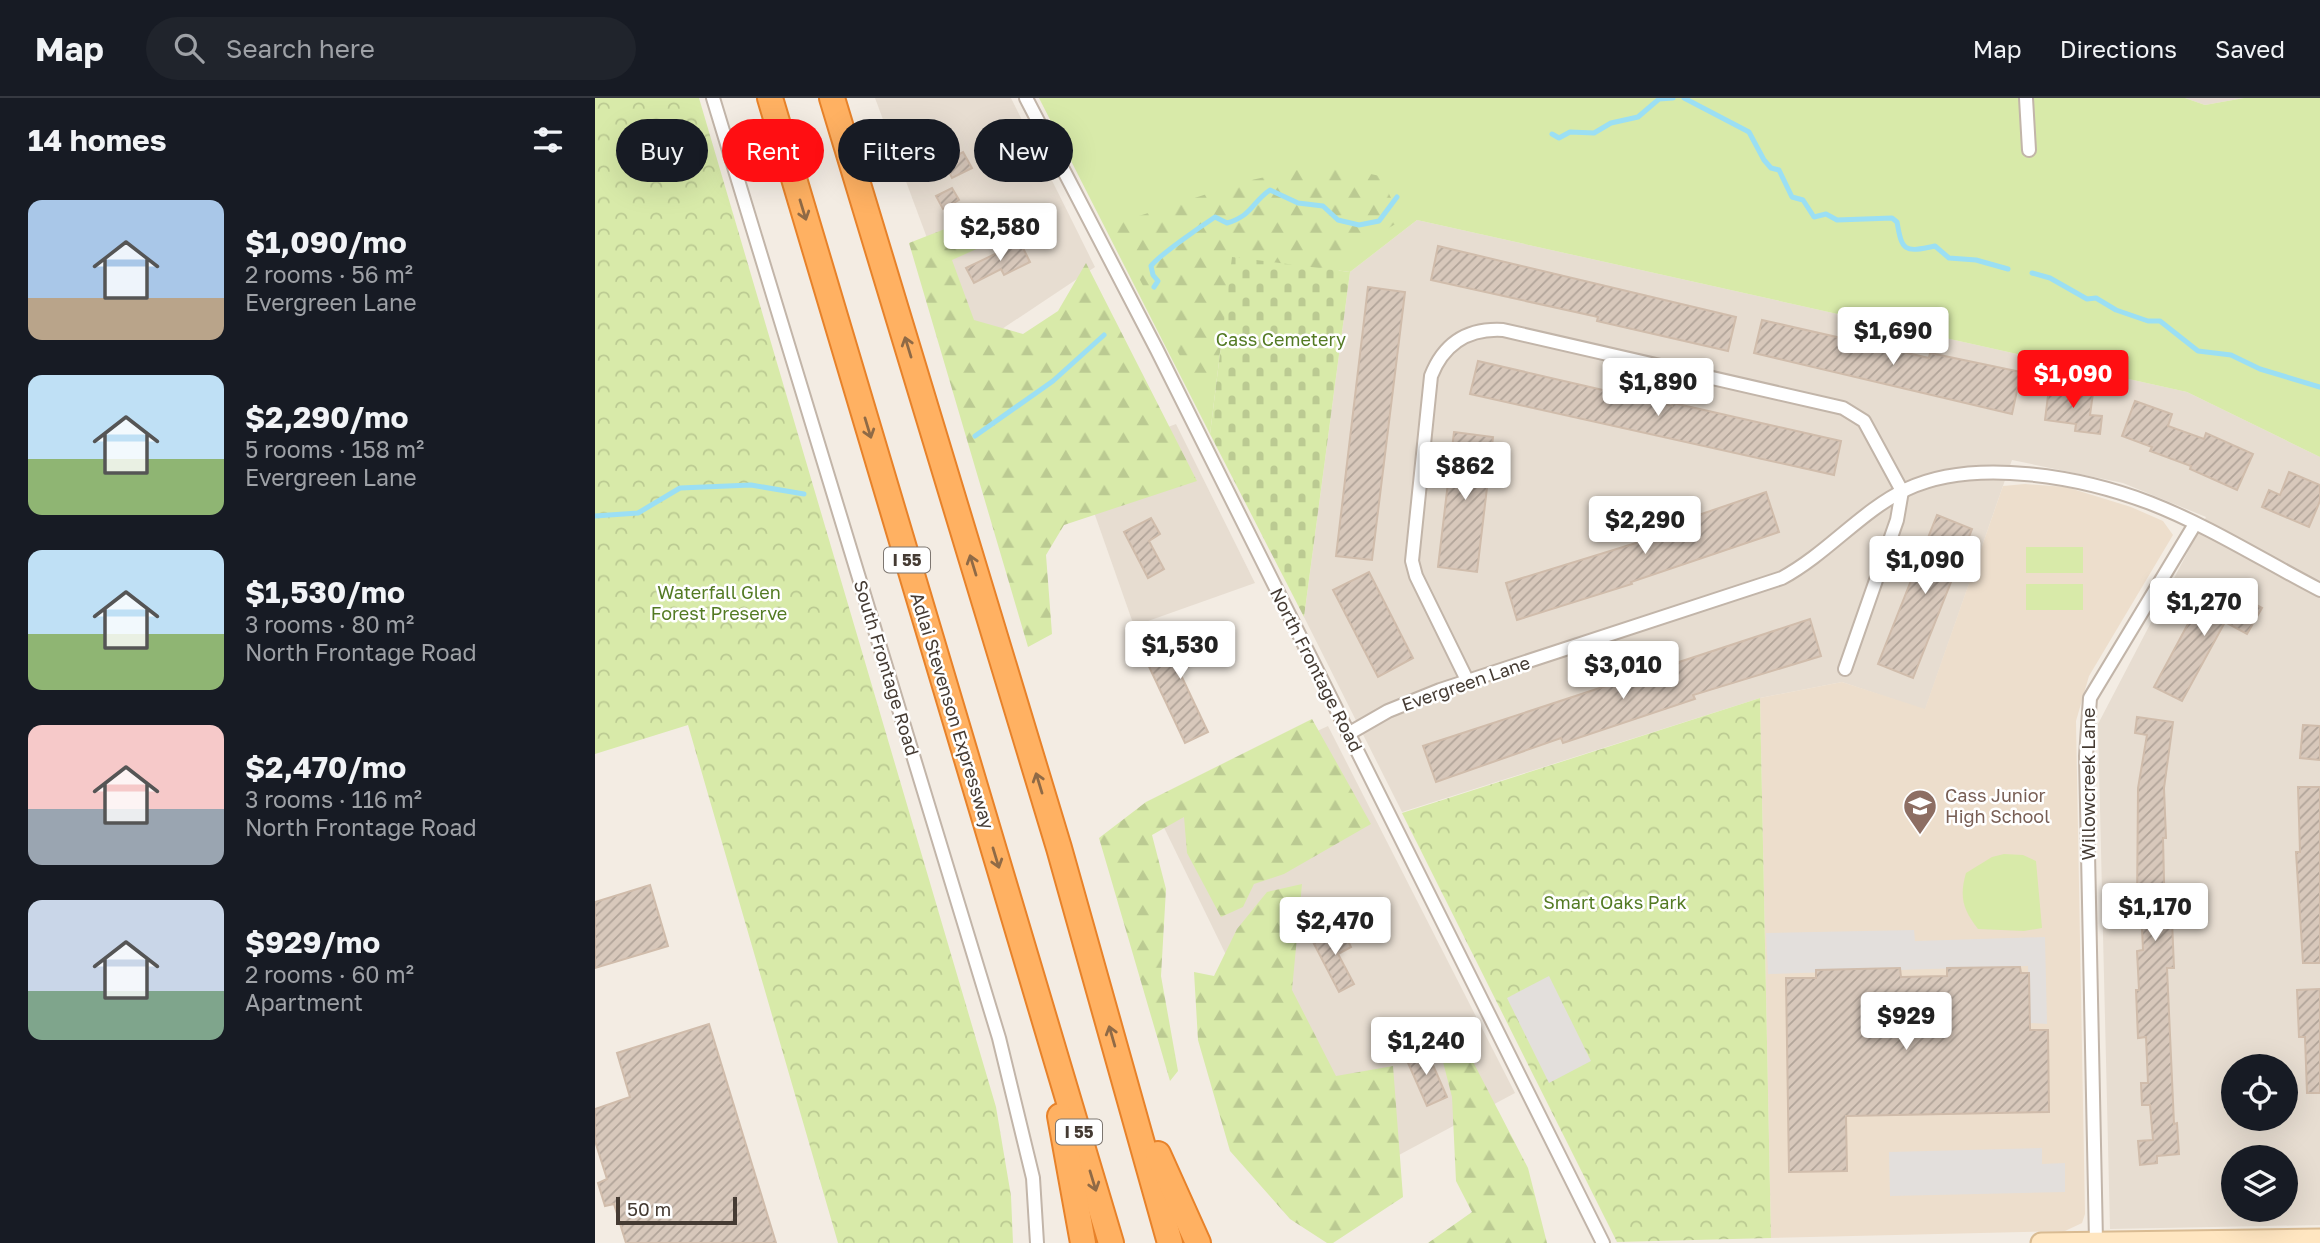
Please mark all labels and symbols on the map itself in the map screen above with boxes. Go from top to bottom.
one-way arrow [798,199,811,221]
pin: $2,580 [943,204,1057,263]
pin: $1,690 [1836,308,1950,367]
park label: Cass Cemetery [1216,328,1346,350]
one-way arrow [900,337,913,359]
pin: $1,090 [2016,350,2130,410]
pin: $1,890 [1601,358,1715,418]
one-way arrow [863,417,876,439]
pin: $862 [1424,442,1506,502]
pin: $2,290 [1588,496,1702,556]
pin: $1,090 [1868,536,1982,596]
road number: I 55 [884,547,930,573]
one-way arrow [966,554,979,576]
street label: South Frontage Road [850,577,924,758]
pin: $1,270 [2147,578,2261,638]
park label: Waterfall Glen Forest Preserve [651,581,787,624]
street label: North Frontage Road [1266,584,1368,755]
street label: Adlai Stevenson Expressway [906,590,999,832]
pin: $1,530 [1123,622,1237,681]
pin: $3,010 [1566,642,1680,701]
street label: Evergreen Lane [1399,651,1533,715]
street label: Willowcreek Lane [2077,708,2099,860]
one-way arrow [1032,772,1045,794]
place label: Cass Junior High School [1945,784,2050,827]
school or university icon: Cass Junior High School [1901,787,1939,836]
one-way arrow [990,847,1003,869]
pin: $1,170 [2098,884,2212,943]
park label: Smart Oaks Park [1543,891,1687,913]
pin: $2,470 [1278,898,1392,957]
pin: $929 [1865,992,1947,1052]
pin: $1,240 [1369,1018,1483,1077]
one-way arrow [1105,1025,1118,1048]
road number: I 55 [1056,1120,1102,1144]
one-way arrow [1087,1169,1100,1192]
scale bar [616,1194,737,1226]

